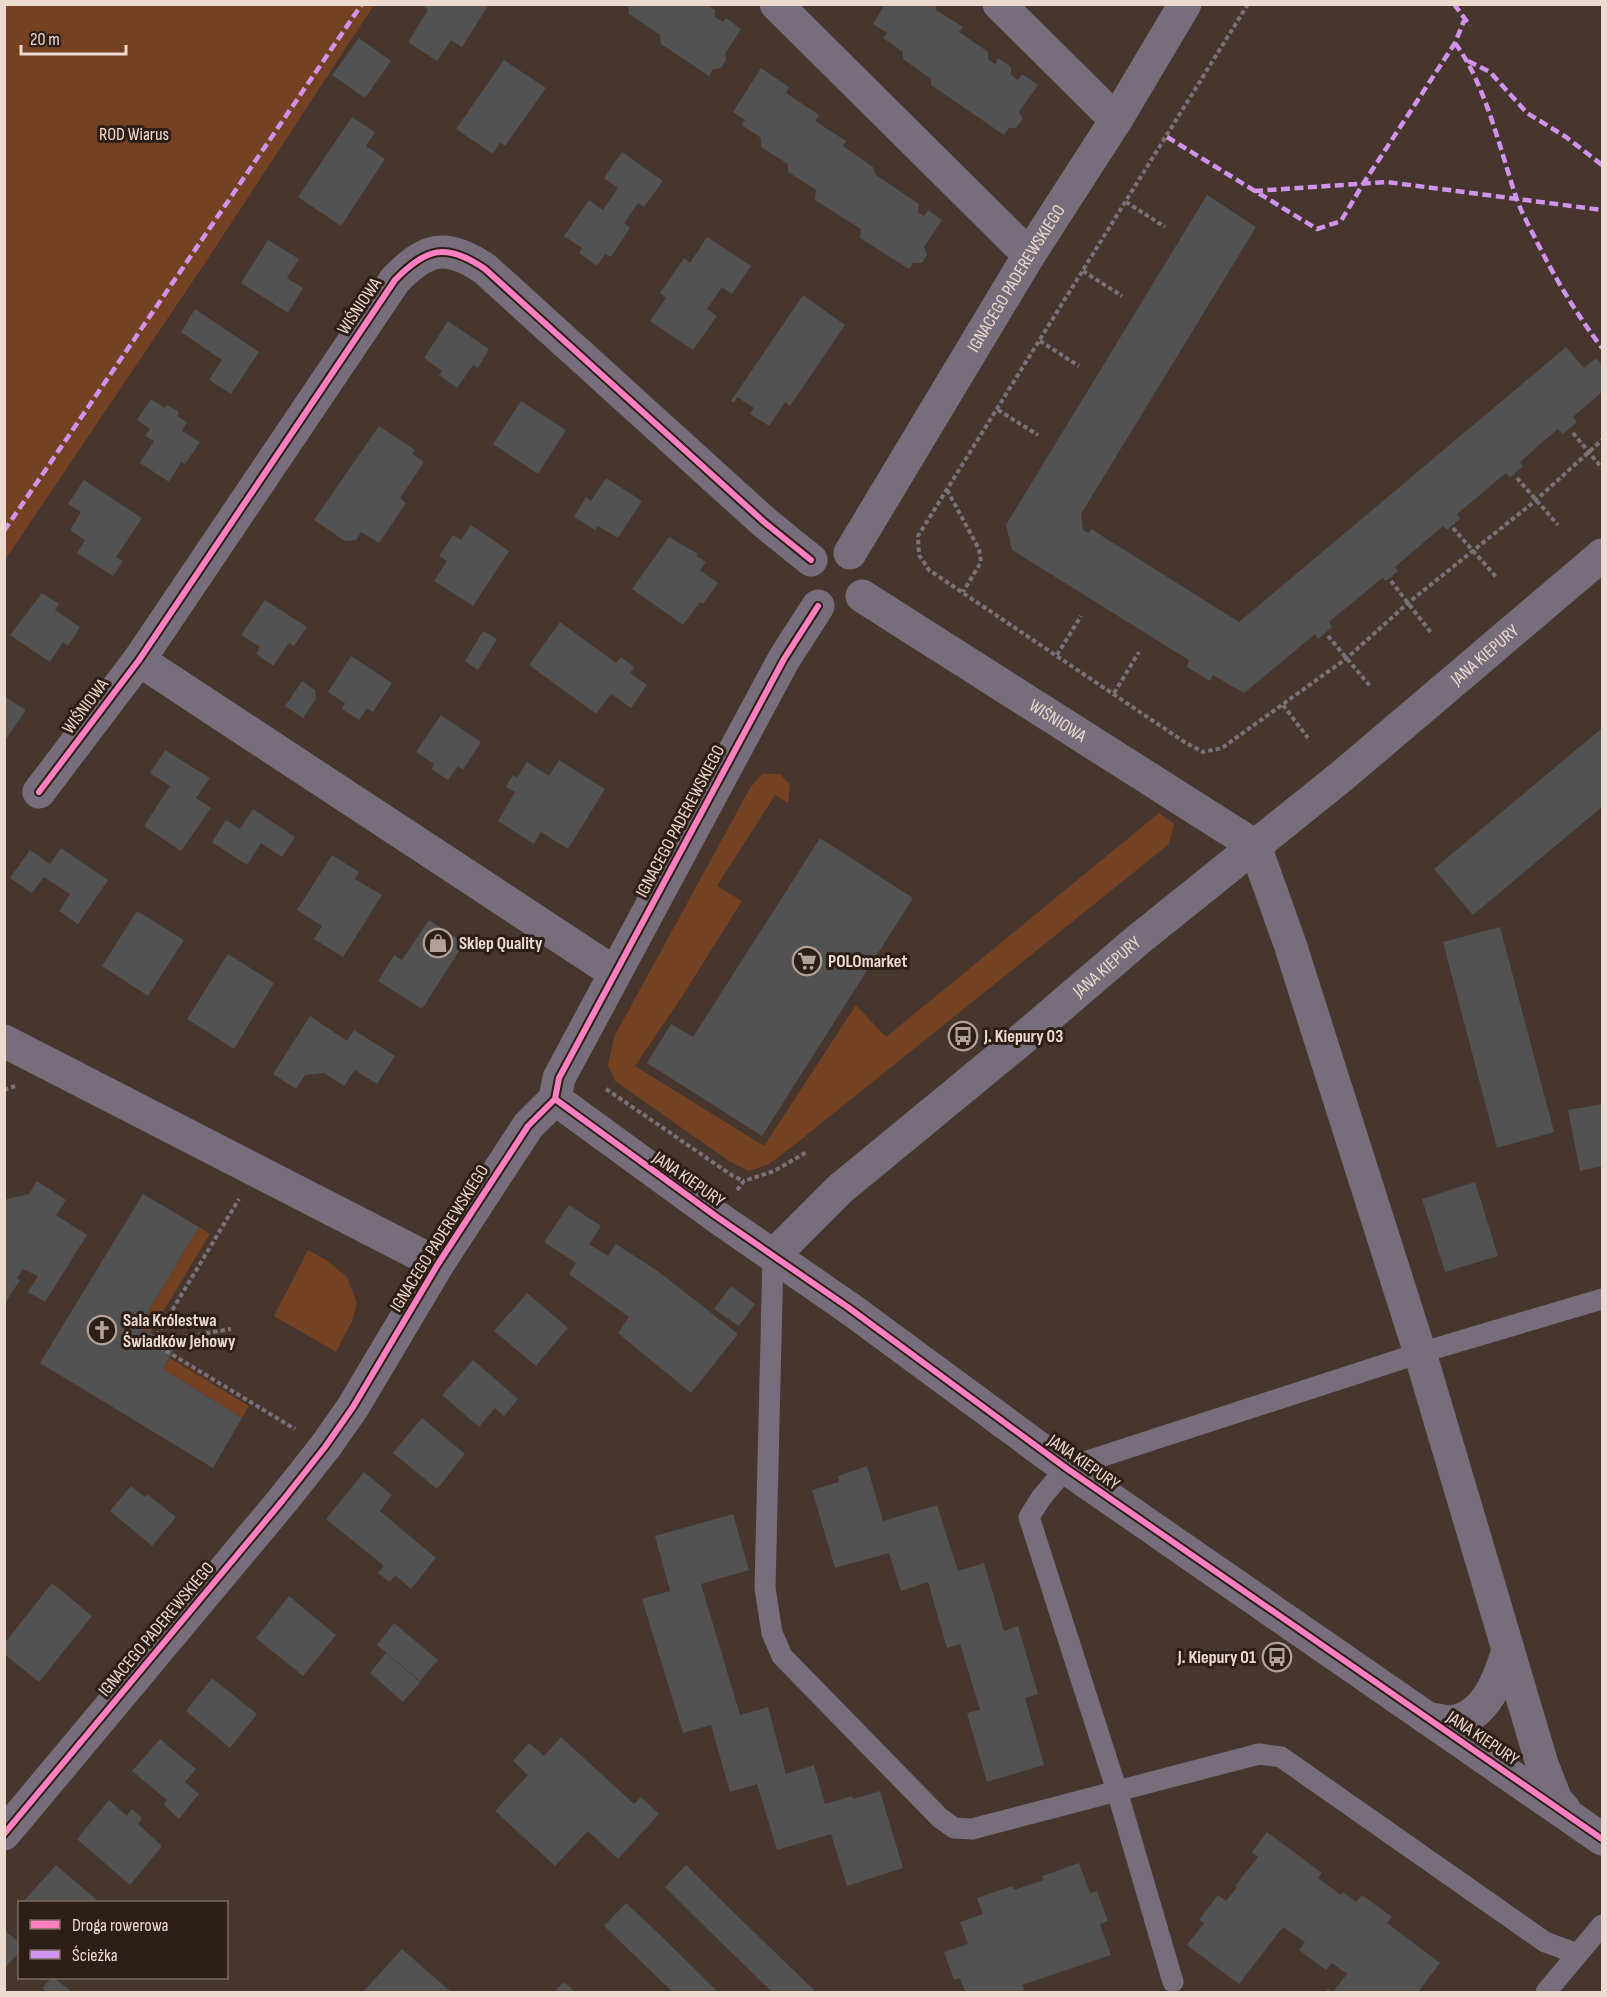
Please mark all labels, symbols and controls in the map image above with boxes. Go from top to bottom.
scale bar [21,18,126,56]
text: 20 m [30,29,60,50]
park label: ROD Wiarus [99,124,169,145]
street label: IGNACEGO PADEREWSKIEGO [963,201,1070,356]
street label: WIŚNIOWA [333,274,386,339]
street label: JANA KIEPURY [1446,620,1524,691]
street label: WIŚNIOWA [58,674,113,738]
street label: WIŚNIOWA [1025,695,1090,747]
street label: IGNACEGO PADEREWSKIEGO [631,742,729,901]
shop icon: Sklep Quality [422,927,454,959]
street label: JANA KIEPURY [1068,932,1146,1003]
place label: Sklep Quality [459,933,543,954]
supermarket icon: POLOmarket [791,945,823,977]
place label: POLOmarket [828,951,907,972]
bus stop icon: J. Kiepury 03 [947,1020,979,1052]
place label: J. Kiepury 03 [983,1026,1063,1047]
street label: JANA KIEPURY [648,1147,729,1212]
street label: IGNACEGO PADEREWSKIEGO [386,1161,493,1316]
place label: Sala Królestwa Świadków Jehowy [123,1310,236,1352]
church icon: Sala Królestwa Świadków Jehowy [86,1314,118,1346]
street label: JANA KIEPURY [1043,1430,1124,1495]
street label: IGNACEGO PADEREWSKIEGO [94,1558,219,1701]
bus stop icon: J. Kiepury 01 [1261,1641,1293,1673]
place label: J. Kiepury 01 [1177,1647,1256,1668]
street label: JANA KIEPURY [1442,1706,1523,1770]
legend [18,1901,228,1979]
text: Droga rowerowa [72,1915,169,1936]
text: Ścieżka [72,1945,118,1966]

